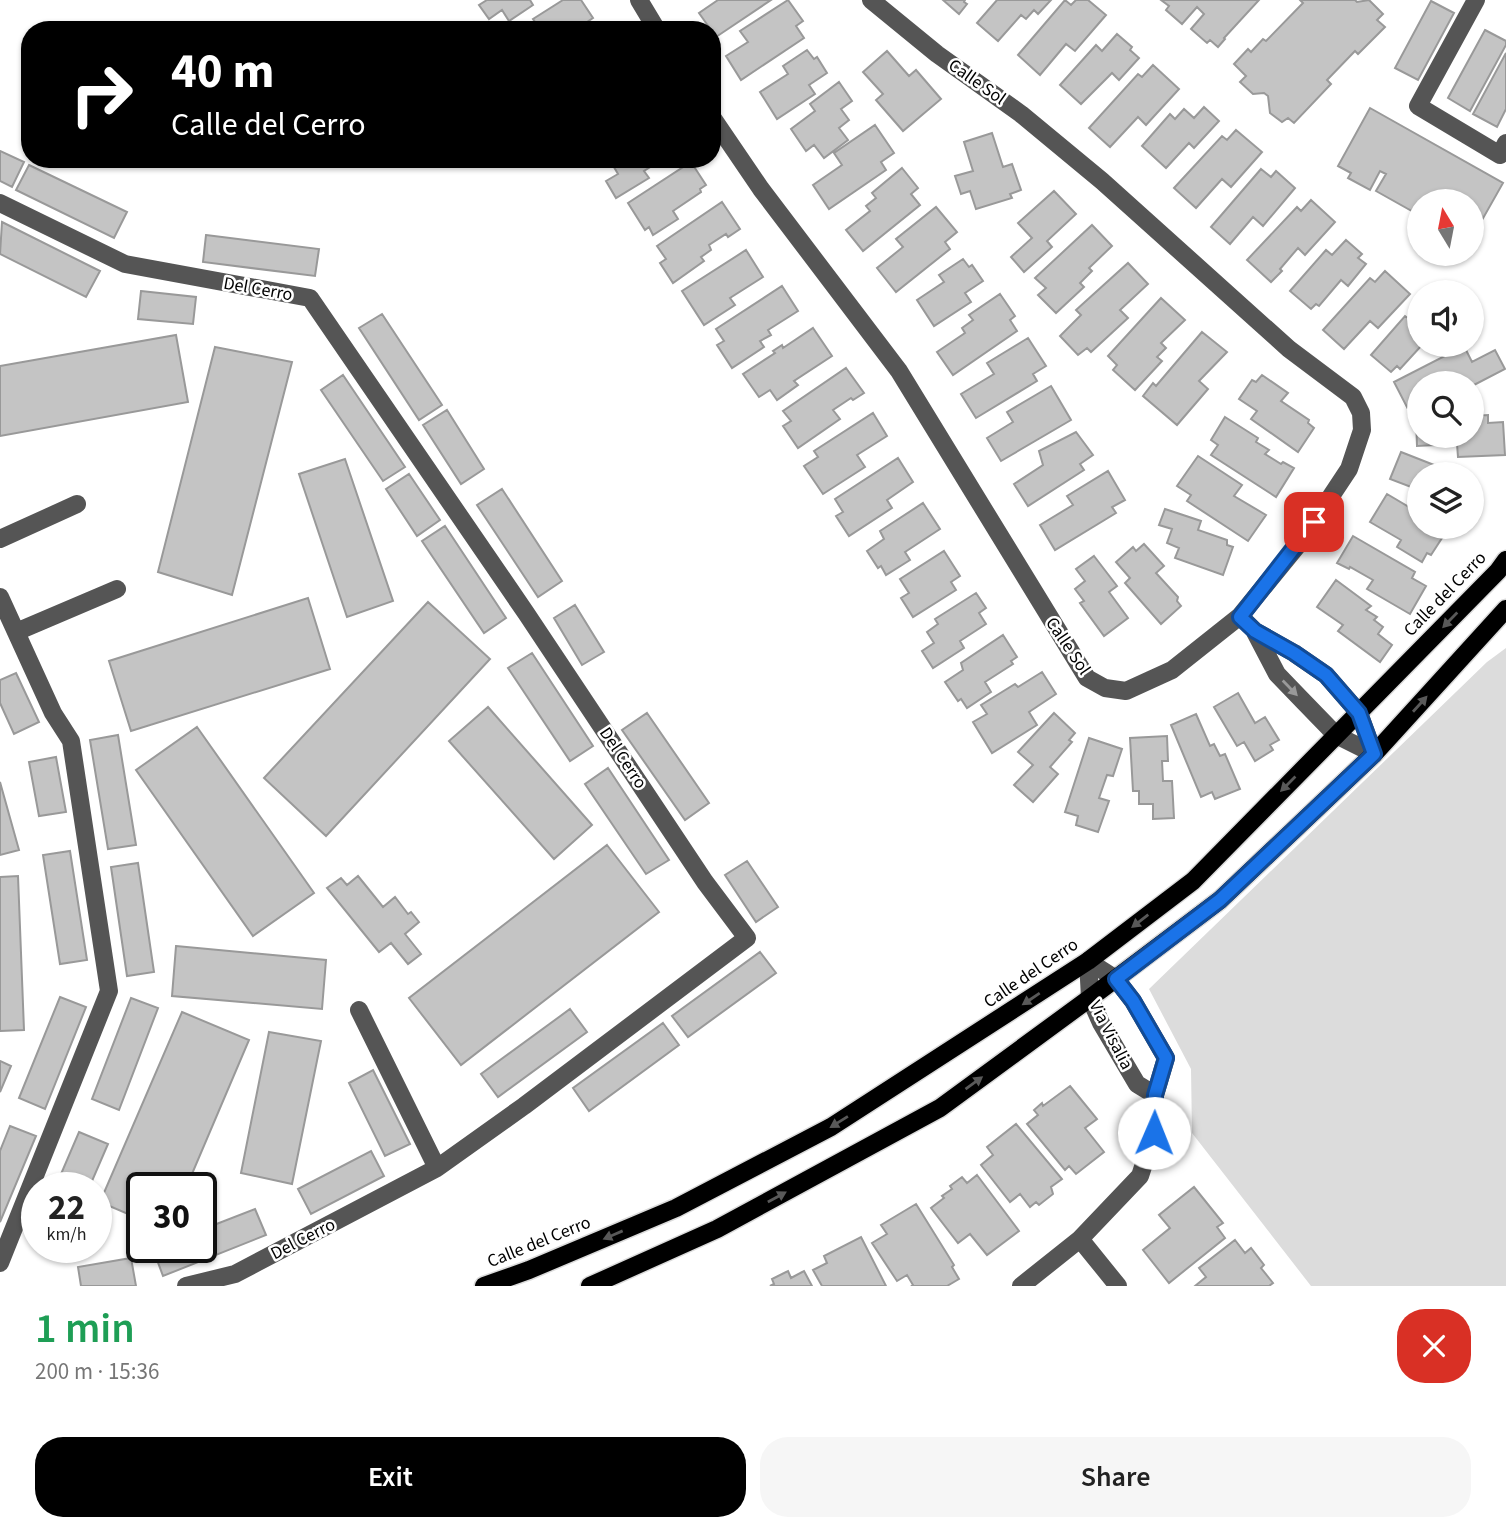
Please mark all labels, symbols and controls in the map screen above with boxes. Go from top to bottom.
text: 40 m [171,37,275,107]
icon: right [56,49,147,140]
street label: Calle Sol [943,53,1011,111]
text: Calle del Cerro [171,102,366,148]
north arrow [1407,189,1484,266]
map controls [1407,189,1484,539]
street label: Del Cerro [222,271,294,307]
button: sound [1407,280,1484,357]
button: search [1407,371,1484,448]
button: layers [1407,462,1484,539]
pin [1284,492,1344,552]
icon: arrive [1295,503,1333,541]
street label: Calle del Cerro [1398,546,1492,642]
street label: Calle Sol [1039,612,1097,680]
one-way arrow [1442,612,1458,628]
one-way arrow [1281,679,1298,696]
one-way arrow [1412,696,1428,713]
street label: Del Cerro [593,722,653,794]
one-way arrow [1280,775,1297,792]
one-way arrow [1131,913,1149,927]
street label: Calle del Cerro [979,932,1083,1014]
one-way arrow [1022,992,1040,1006]
street label: Via Visalia [1083,996,1139,1074]
one-way arrow [965,1077,983,1091]
position arrow [1117,1096,1191,1170]
one-way arrow [830,1115,849,1128]
speed limit sign: 30 [126,1172,217,1263]
text: 22 [48,1183,85,1233]
one-way arrow [767,1191,787,1203]
street label: Calle del Cerro [484,1210,594,1274]
street label: Del Cerro [266,1212,340,1266]
text: km/h [47,1222,86,1247]
one-way arrow [602,1229,623,1240]
text: 1 min [35,1299,135,1359]
button: close [1397,1309,1471,1383]
text: 200 m · 15:36 [35,1355,159,1388]
button: Exit [35,1437,746,1517]
button: Share [760,1437,1471,1517]

